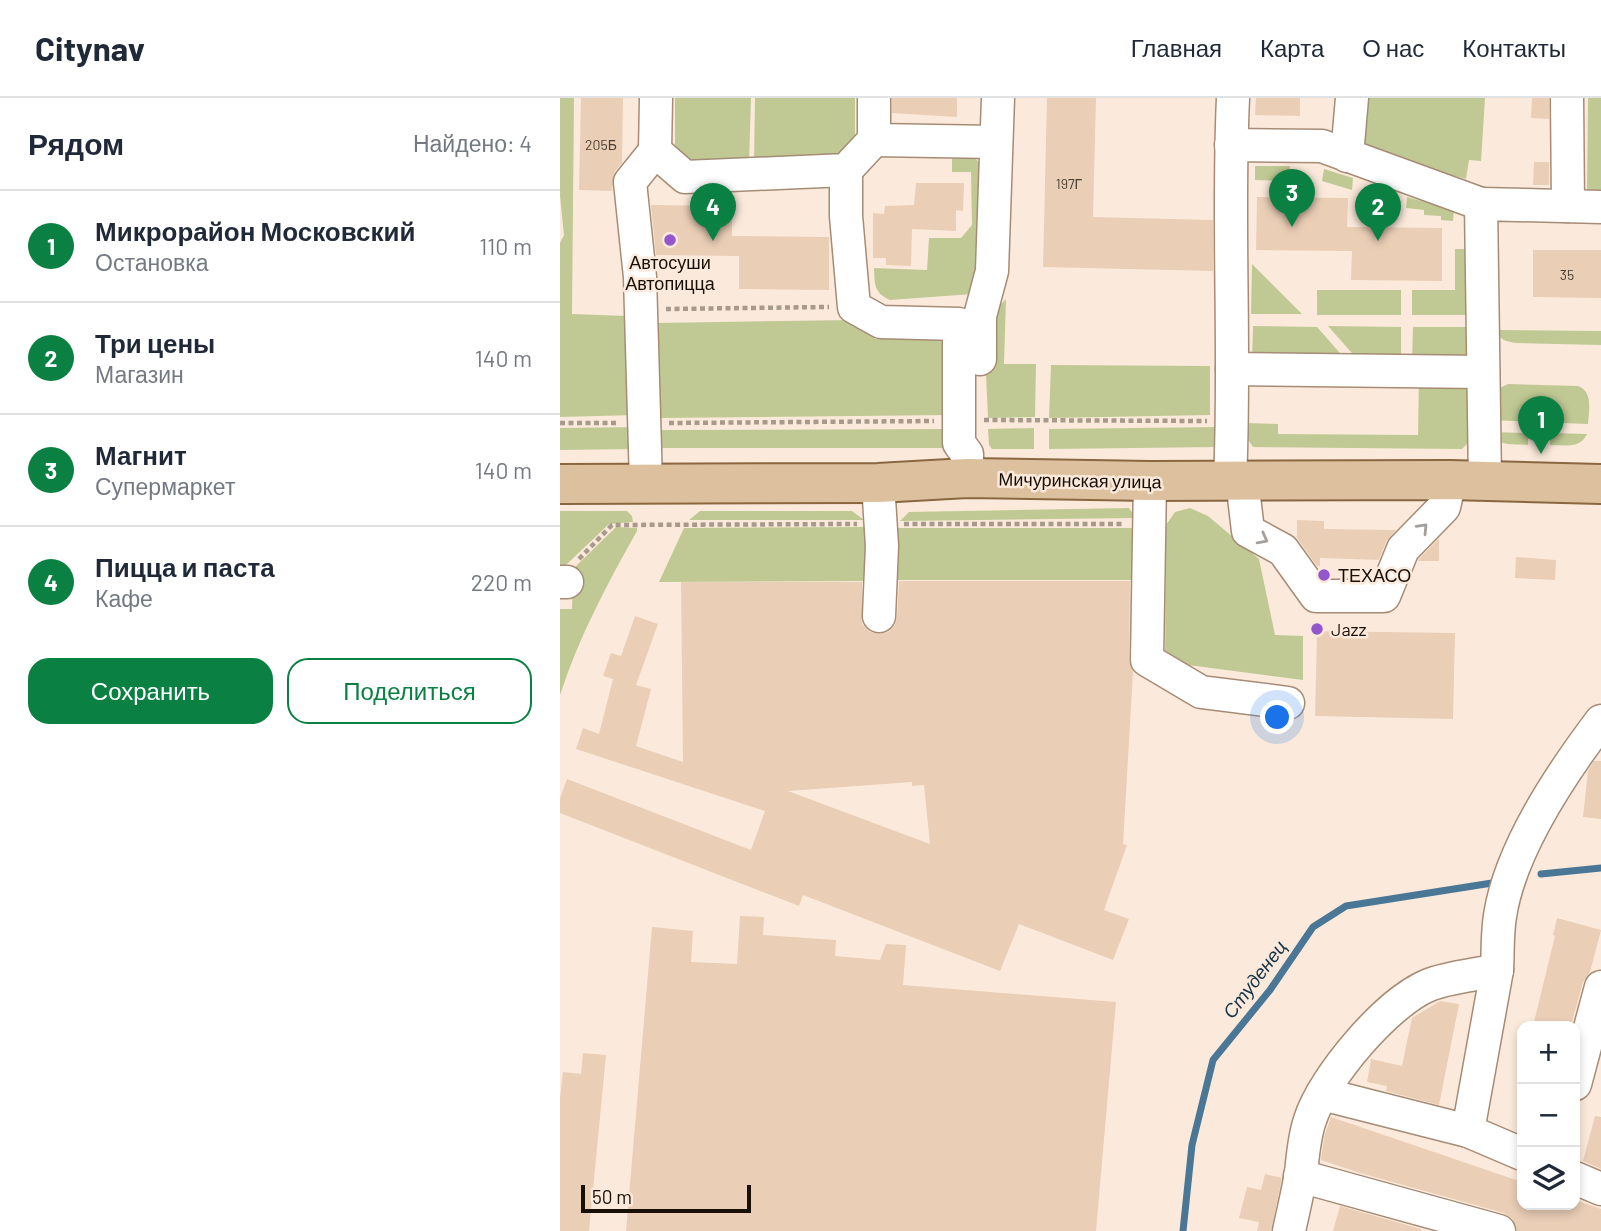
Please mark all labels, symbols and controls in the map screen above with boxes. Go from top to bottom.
text: Citynav [35,28,145,68]
text: Главная [1131,33,1222,62]
text: Карта [1260,33,1324,62]
text: О нас [1362,33,1424,62]
text: Контакты [1462,33,1566,62]
text: Рядом [28,125,124,161]
text: Найдено: 4 [413,129,532,157]
house number: 205Б [585,136,617,153]
pin: 3 [1269,169,1315,227]
house number: 197Г [1056,175,1083,192]
pin: 4 [690,183,736,241]
pin: 2 [1355,183,1401,241]
text: Микрорайон Московский [95,215,416,246]
text: 1 [47,232,55,260]
text: 110 m [479,232,532,260]
marker: Автосуши Автопицца [662,232,678,248]
text: Остановка [95,248,209,276]
place label: Автосуши Автопицца [625,251,716,294]
house number: 35 [1560,266,1574,283]
text: Три цены [95,327,215,358]
text: 2 [45,344,57,372]
text: 140 m [475,344,532,372]
text: Магазин [95,360,184,388]
pin: 1 [1518,396,1564,454]
text: Магнит [95,439,187,470]
text: 3 [45,456,57,484]
text: 140 m [475,456,532,484]
street label: Мичуринская улица [998,468,1163,492]
text: Супермаркет [95,472,235,500]
one-way arrow [1415,523,1428,536]
one-way arrow [1256,531,1269,544]
text: Пицца и паста [95,551,275,582]
place label: ТЕХАСО [1338,564,1411,586]
marker: ТЕХАСО [1316,567,1332,583]
text: 4 [44,568,58,596]
text: 220 m [471,568,532,596]
text: Кафе [95,584,153,612]
place label: Jazz [1331,618,1367,640]
marker: Jazz [1309,621,1325,637]
button: Сохранить [28,658,273,724]
button: Поделиться [287,658,532,724]
your location [1260,700,1294,734]
water label: Студенец [1217,935,1291,1022]
map controls [1517,1021,1580,1210]
button: + [1517,1021,1580,1084]
button: − [1517,1084,1580,1147]
button: layers [1517,1147,1580,1210]
scale bar [581,1182,751,1214]
text: 50 m [592,1185,632,1208]

